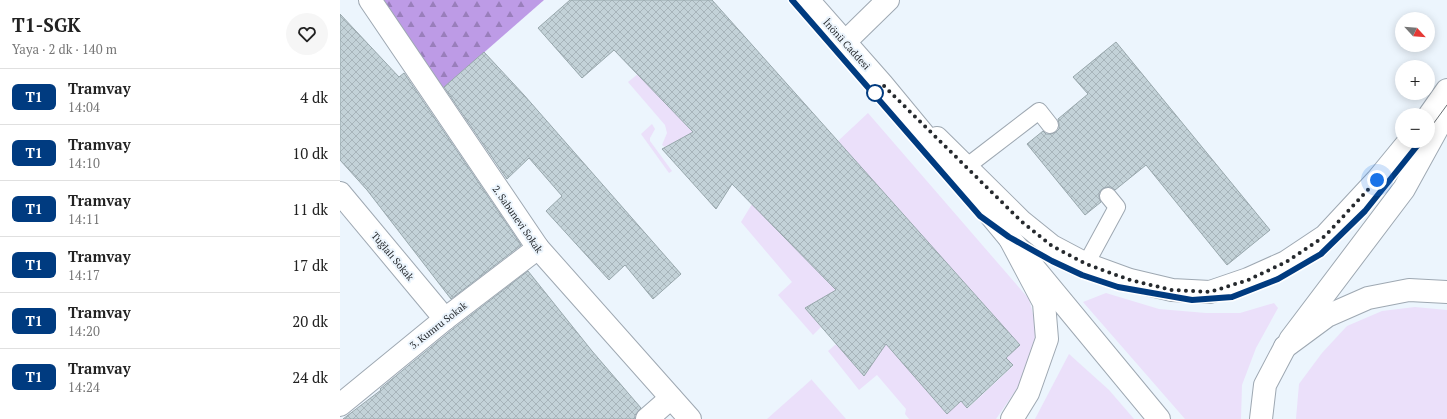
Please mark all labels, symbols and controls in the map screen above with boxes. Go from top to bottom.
text: T1-SGK [12,12,81,37]
north arrow [1395,12,1435,52]
map controls [1395,12,1435,148]
button: heart [286,13,328,55]
street label: İnönü Caddesi [820,16,873,72]
text: Yaya · 2 dk · 140 m [12,40,117,58]
button: + [1395,60,1435,100]
text: Tramvay [68,78,131,98]
unlabelled marker [866,84,884,102]
text: T1 [25,87,43,106]
text: 4 dk [300,87,328,107]
text: 14:04 [68,98,100,116]
button: − [1395,108,1435,148]
text: Tramvay [68,134,131,154]
text: T1 [25,143,43,162]
text: 10 dk [292,143,328,163]
text: 14:10 [68,154,100,172]
your location [1367,170,1387,190]
street label: 2. Sabunevi Sokak [490,183,546,256]
text: Tramvay [68,190,131,210]
text: T1 [25,199,43,218]
text: 11 dk [292,199,328,219]
text: 14:11 [68,210,100,228]
street label: Tuğlalı Sokak [368,229,417,284]
text: Tramvay [68,246,131,266]
text: T1 [25,255,43,274]
text: 17 dk [292,255,328,275]
text: 14:17 [68,266,100,284]
street label: 3. Kumru Sokak [407,298,470,352]
text: Tramvay [68,302,131,322]
text: T1 [25,311,43,330]
text: 20 dk [292,311,328,331]
text: 14:20 [68,322,100,340]
text: Tramvay [68,358,131,378]
text: T1 [25,367,43,386]
text: 24 dk [292,367,328,387]
text: 14:24 [68,378,100,396]

